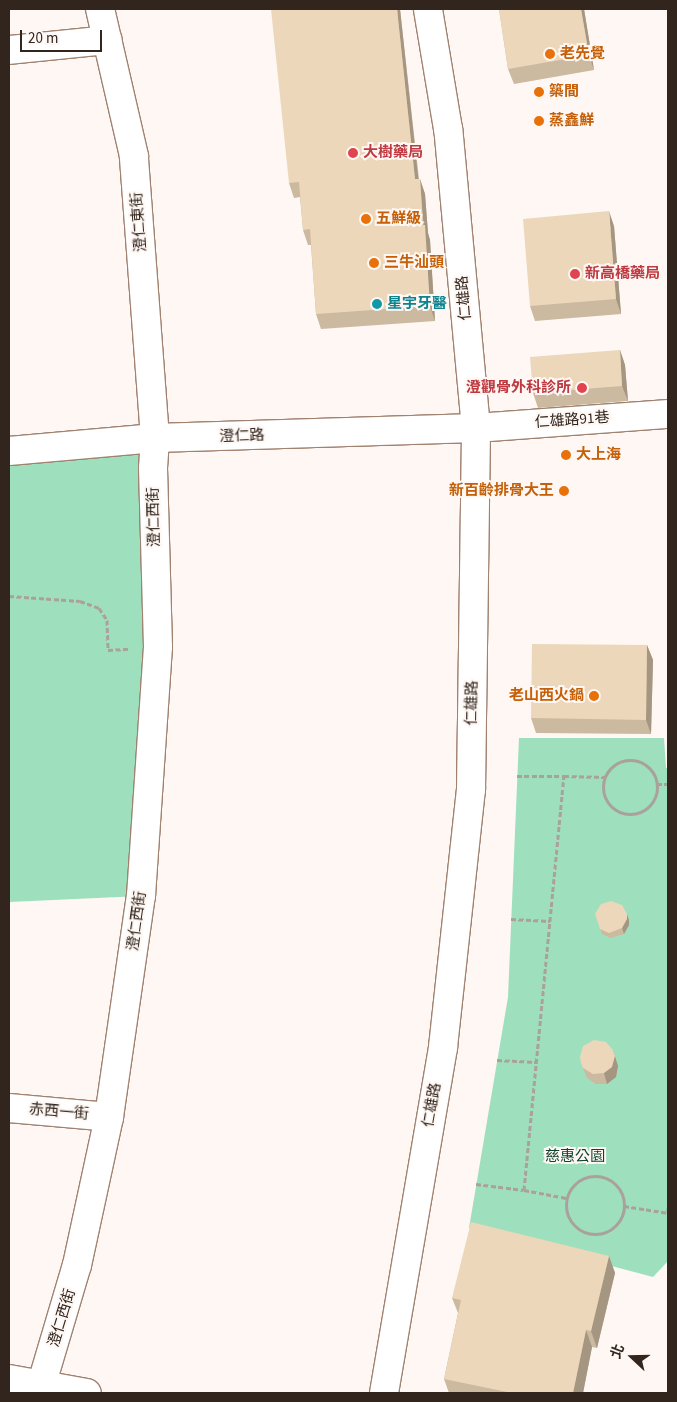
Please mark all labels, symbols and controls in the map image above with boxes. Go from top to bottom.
scale bar [22,20,105,52]
text: 20 m [28,28,58,49]
place label: 老先覺 [560,45,605,63]
marker: 老先覺 [544,48,556,60]
place label: 築間 [549,83,579,101]
marker: 築間 [533,86,545,98]
place label: 蒸鑫鮮 [549,112,594,130]
marker: 蒸鑫鮮 [533,115,545,127]
place label: 大樹藥局 [363,144,423,162]
marker: 大樹藥局 [347,147,359,159]
street label: 澄仁東街 [128,191,150,253]
place label: 五鮮級 [376,210,421,228]
marker: 五鮮級 [360,213,372,225]
place label: 三牛汕頭 [384,254,444,272]
marker: 三牛汕頭 [368,257,380,269]
place label: 新高橋藥局 [585,265,660,283]
marker: 新高橋藥局 [569,268,581,280]
street label: 仁雄路 [453,275,475,321]
place label: 星宇牙醫 [387,295,447,313]
marker: 星宇牙醫 [371,298,383,310]
place label: 澄觀骨外科診所 [466,379,571,397]
marker: 澄觀骨外科診所 [575,381,589,395]
street label: 仁雄路91巷 [534,408,610,432]
street label: 澄仁路 [219,426,265,446]
place label: 大上海 [576,446,621,464]
marker: 大上海 [560,449,572,461]
place label: 新百齡排骨大王 [449,482,554,500]
marker: 新百齡排骨大王 [558,485,570,497]
street label: 澄仁西街 [144,487,164,547]
street label: 仁雄路 [463,680,481,726]
place label: 老山西火鍋 [509,687,584,705]
marker: 老山西火鍋 [588,690,600,702]
street label: 澄仁西街 [124,890,150,952]
street label: 仁雄路 [419,1081,445,1129]
street label: 赤西一街 [28,1100,90,1124]
park label: 慈惠公園 [545,1148,605,1166]
street label: 澄仁西街 [45,1287,79,1349]
north arrow [607,1332,657,1382]
text: 北 [606,1342,630,1362]

